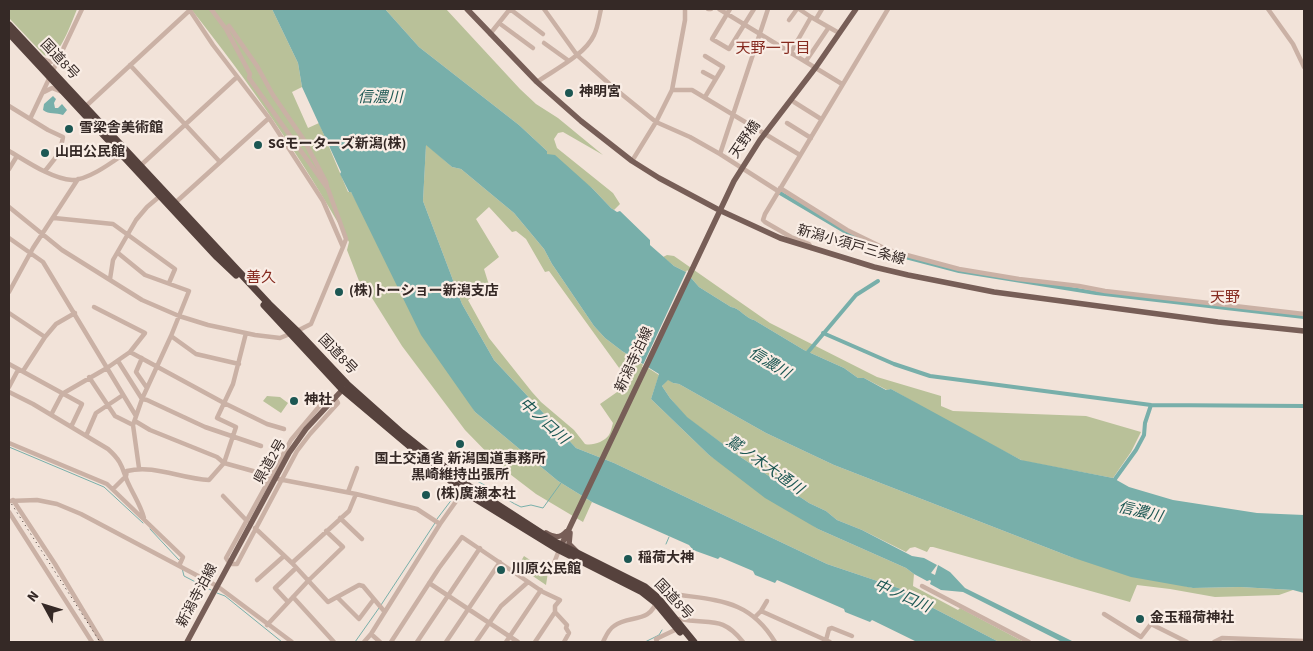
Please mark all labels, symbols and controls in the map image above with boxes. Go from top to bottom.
street label: 国道8号 [36,36,82,84]
district label: 天野一丁目 [736,41,810,59]
place label: 神明宮 [579,85,621,101]
marker: 神明宮 [563,87,575,99]
water label: 信濃川 [358,90,402,108]
street label: 天野橋 [727,118,765,162]
place label: 雪梁舎美術館 [79,121,163,137]
marker: 雪梁舎美術館 [63,123,75,135]
place label: SGモーターズ新潟(株) [268,137,406,153]
marker: SGモーターズ新潟(株) [252,139,264,151]
place label: 山田公民館 [55,145,125,161]
marker: 山田公民館 [39,147,51,159]
street label: 新潟小須戸三条線 [795,222,907,270]
district label: 善久 [246,270,276,288]
place label: (株)トーショー新潟支店 [349,284,499,300]
marker: (株)トーショー新潟支店 [333,286,345,298]
district label: 天野 [1210,290,1240,308]
street label: 新潟寺泊線 [613,325,657,395]
street label: 国道8号 [314,332,360,378]
water label: 信濃川 [745,345,793,383]
place label: 神社 [304,393,332,409]
marker: 神社 [288,395,300,407]
water label: 中ノ口川 [515,395,571,449]
water label: 鷲ノ木大通川 [722,433,806,499]
street label: 県道2号 [251,437,291,487]
marker: 国土交通省 新潟国道事務所 黒崎維持出張所 [454,438,466,450]
place label: 国土交通省 新潟国道事務所 黒崎維持出張所 [375,452,545,484]
place label: (株)廣瀬本社 [436,487,516,503]
marker: (株)廣瀬本社 [420,489,432,501]
water label: 信濃川 [1116,499,1164,527]
place label: 稲荷大神 [638,551,694,567]
marker: 稲荷大神 [622,553,634,565]
street label: 新潟寺泊線 [174,561,222,631]
place label: 川原公民館 [511,562,581,578]
marker: 川原公民館 [495,564,507,576]
street label: 国道8号 [650,576,696,624]
water label: 中ノ口川 [871,577,933,617]
north arrow [20,581,70,631]
text: N [23,587,44,606]
place label: 金玉稲荷神社 [1150,611,1234,627]
marker: 金玉稲荷神社 [1134,613,1146,625]

